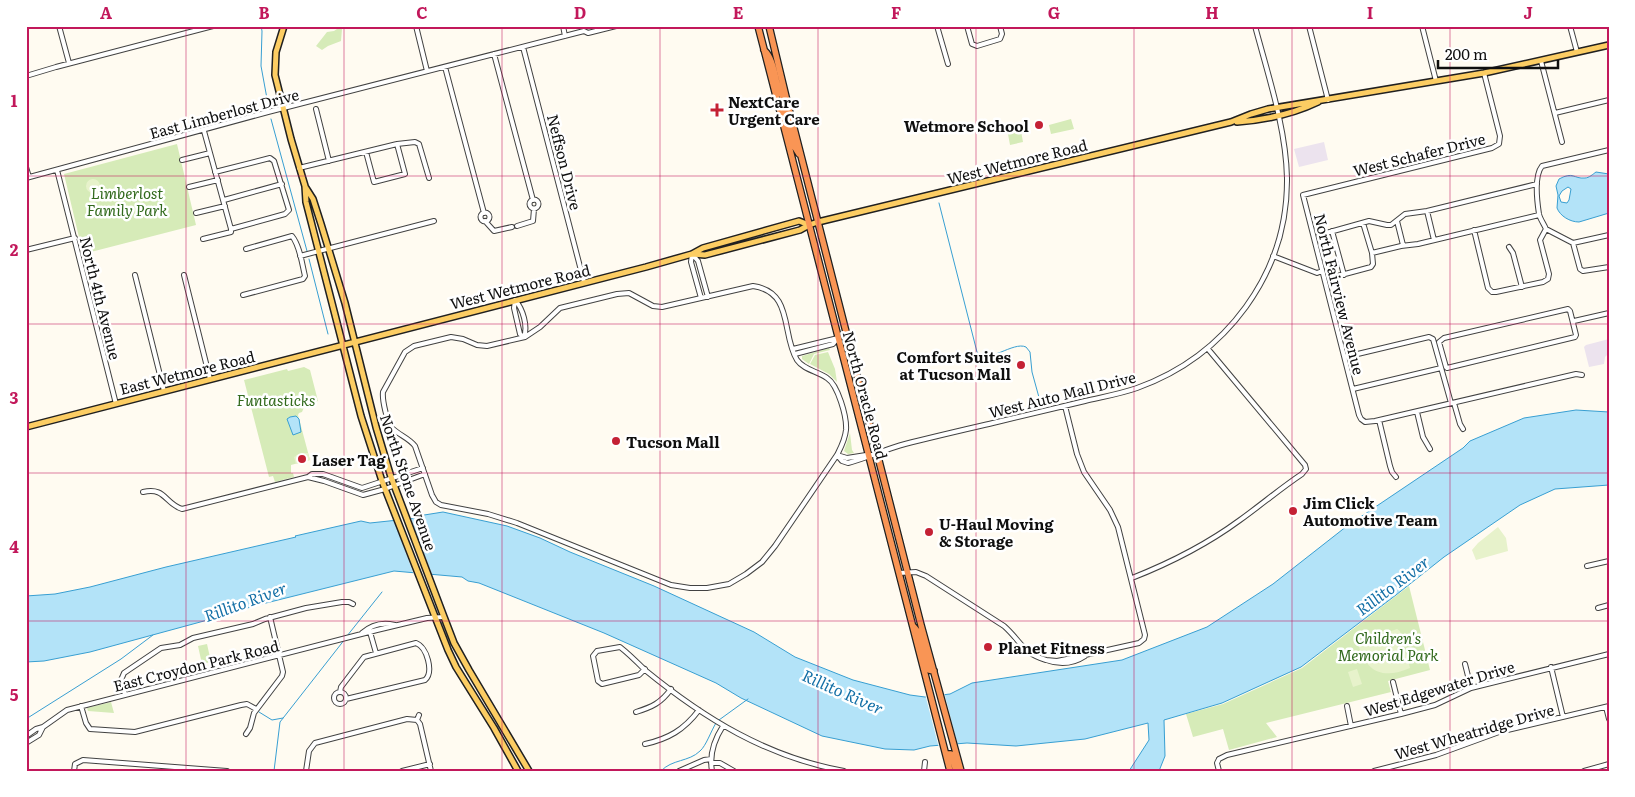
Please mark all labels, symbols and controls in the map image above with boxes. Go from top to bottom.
text: A [100,0,112,24]
text: B [258,0,270,24]
text: C [416,0,428,24]
text: D [574,0,586,24]
text: E [733,0,744,24]
text: F [891,0,901,24]
text: G [1048,0,1060,24]
text: H [1205,0,1219,24]
text: I [1367,0,1373,24]
text: J [1523,0,1533,24]
scale bar [1438,38,1558,70]
text: 200 m [1445,42,1488,65]
street label: East Limberlost Drive [147,82,302,144]
text: 1 [11,88,18,112]
place label: NextCare Urgent Care [728,90,820,130]
marker: NextCare Urgent Care [710,103,724,117]
street label: Neffson Drive [542,112,588,213]
place label: Wetmore School [904,114,1030,137]
marker: Wetmore School [1033,119,1045,131]
street label: West Schafer Drive [1351,126,1488,182]
street label: West Wetmore Road [944,132,1090,190]
park label: Limberlost Family Park [87,181,168,221]
street label: North Fairview Avenue [1309,211,1371,377]
street label: North 4th Avenue [75,234,128,362]
text: 2 [10,237,19,261]
street label: West Wetmore Road [447,257,593,315]
street label: North Oracle Road [838,328,894,462]
street label: East Wetmore Road [117,344,257,400]
place label: Comfort Suites at Tucson Mall [897,345,1012,385]
marker: Comfort Suites at Tucson Mall [1015,359,1027,371]
street label: West Auto Mall Drive [986,365,1138,423]
text: 3 [10,385,19,409]
park label: Funtasticks [237,388,315,411]
street label: North Stone Avenue [375,411,443,554]
place label: Tucson Mall [626,430,720,453]
marker: Tucson Mall [610,435,622,447]
place label: Laser Tag [312,448,386,471]
marker: Laser Tag [296,453,308,465]
place label: Jim Click Automotive Team [1303,491,1438,531]
marker: Jim Click Automotive Team [1287,505,1299,517]
place label: U-Haul Moving & Storage [939,512,1054,552]
marker: U-Haul Moving & Storage [923,526,935,538]
text: 4 [9,534,19,558]
water label: Rillito River [1350,549,1434,621]
water label: Rillito River [200,575,290,627]
park label: Children's Memorial Park [1338,626,1439,666]
street label: East Croydon Park Road [111,633,281,697]
place label: Planet Fitness [998,636,1105,659]
marker: Planet Fitness [982,641,994,653]
street label: West Edgewater Drive [1361,654,1517,722]
water label: Rillito River [799,662,887,720]
text: 5 [10,682,19,706]
street label: West Wheatridge Drive [1391,697,1557,765]

